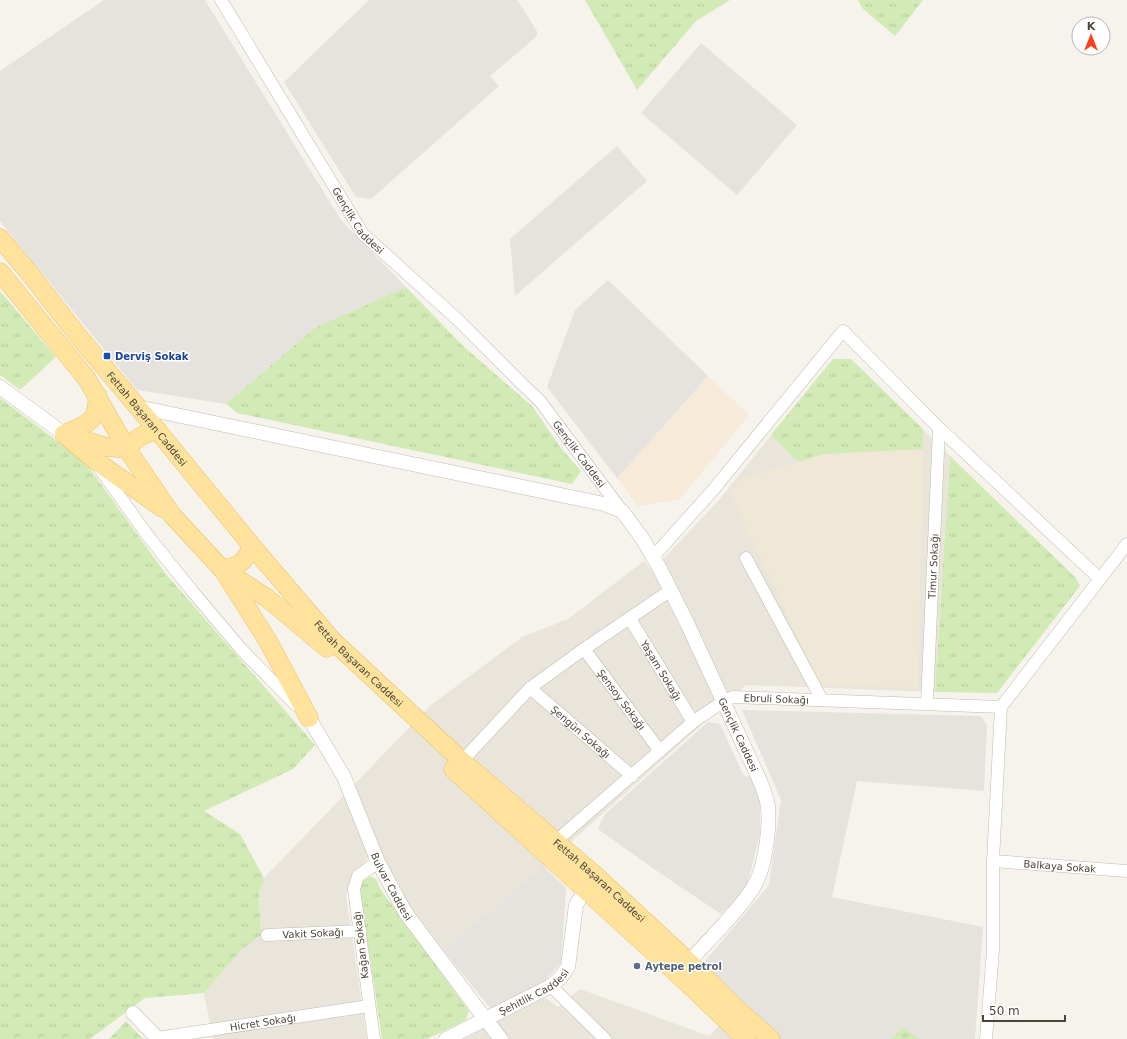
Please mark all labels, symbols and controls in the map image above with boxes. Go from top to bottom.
north arrow [1071,16,1111,56]
text: K [1087,20,1096,33]
street label: Gençlik Caddesi [330,185,386,256]
marker: Derviş Sokak [102,351,112,361]
place label: Derviş Sokak [115,351,189,362]
street label: Fettah Başaran Caddesi [105,369,189,468]
street label: Gençlik Caddesi [551,418,608,489]
street label: Timur Sokağı [926,533,940,600]
street label: Fettah Başaran Caddesi [312,618,405,709]
street label: Yaşam Sokağı [638,637,684,702]
street label: Şensoy Sokağı [596,667,648,732]
street label: Ebruli Sokağı [743,692,809,705]
street label: Gençlik Caddesi [717,696,760,773]
street label: Şengün Sokağı [549,703,613,760]
street label: Fettah Başaran Caddesi [551,837,647,924]
street label: Bulvar Caddesi [369,851,415,922]
street label: Balkaya Sokak [1023,858,1097,874]
street label: Kağan Sokağı [351,911,371,979]
street label: Vakit Sokağı [282,926,344,940]
marker: Aytepe petrol [632,961,642,971]
place label: Aytepe petrol [645,961,722,972]
street label: Şehitlik Caddesi [497,966,571,1017]
scale bar [983,997,1065,1023]
text: 50 m [989,1004,1020,1018]
street label: Hicret Sokağı [229,1012,296,1032]

